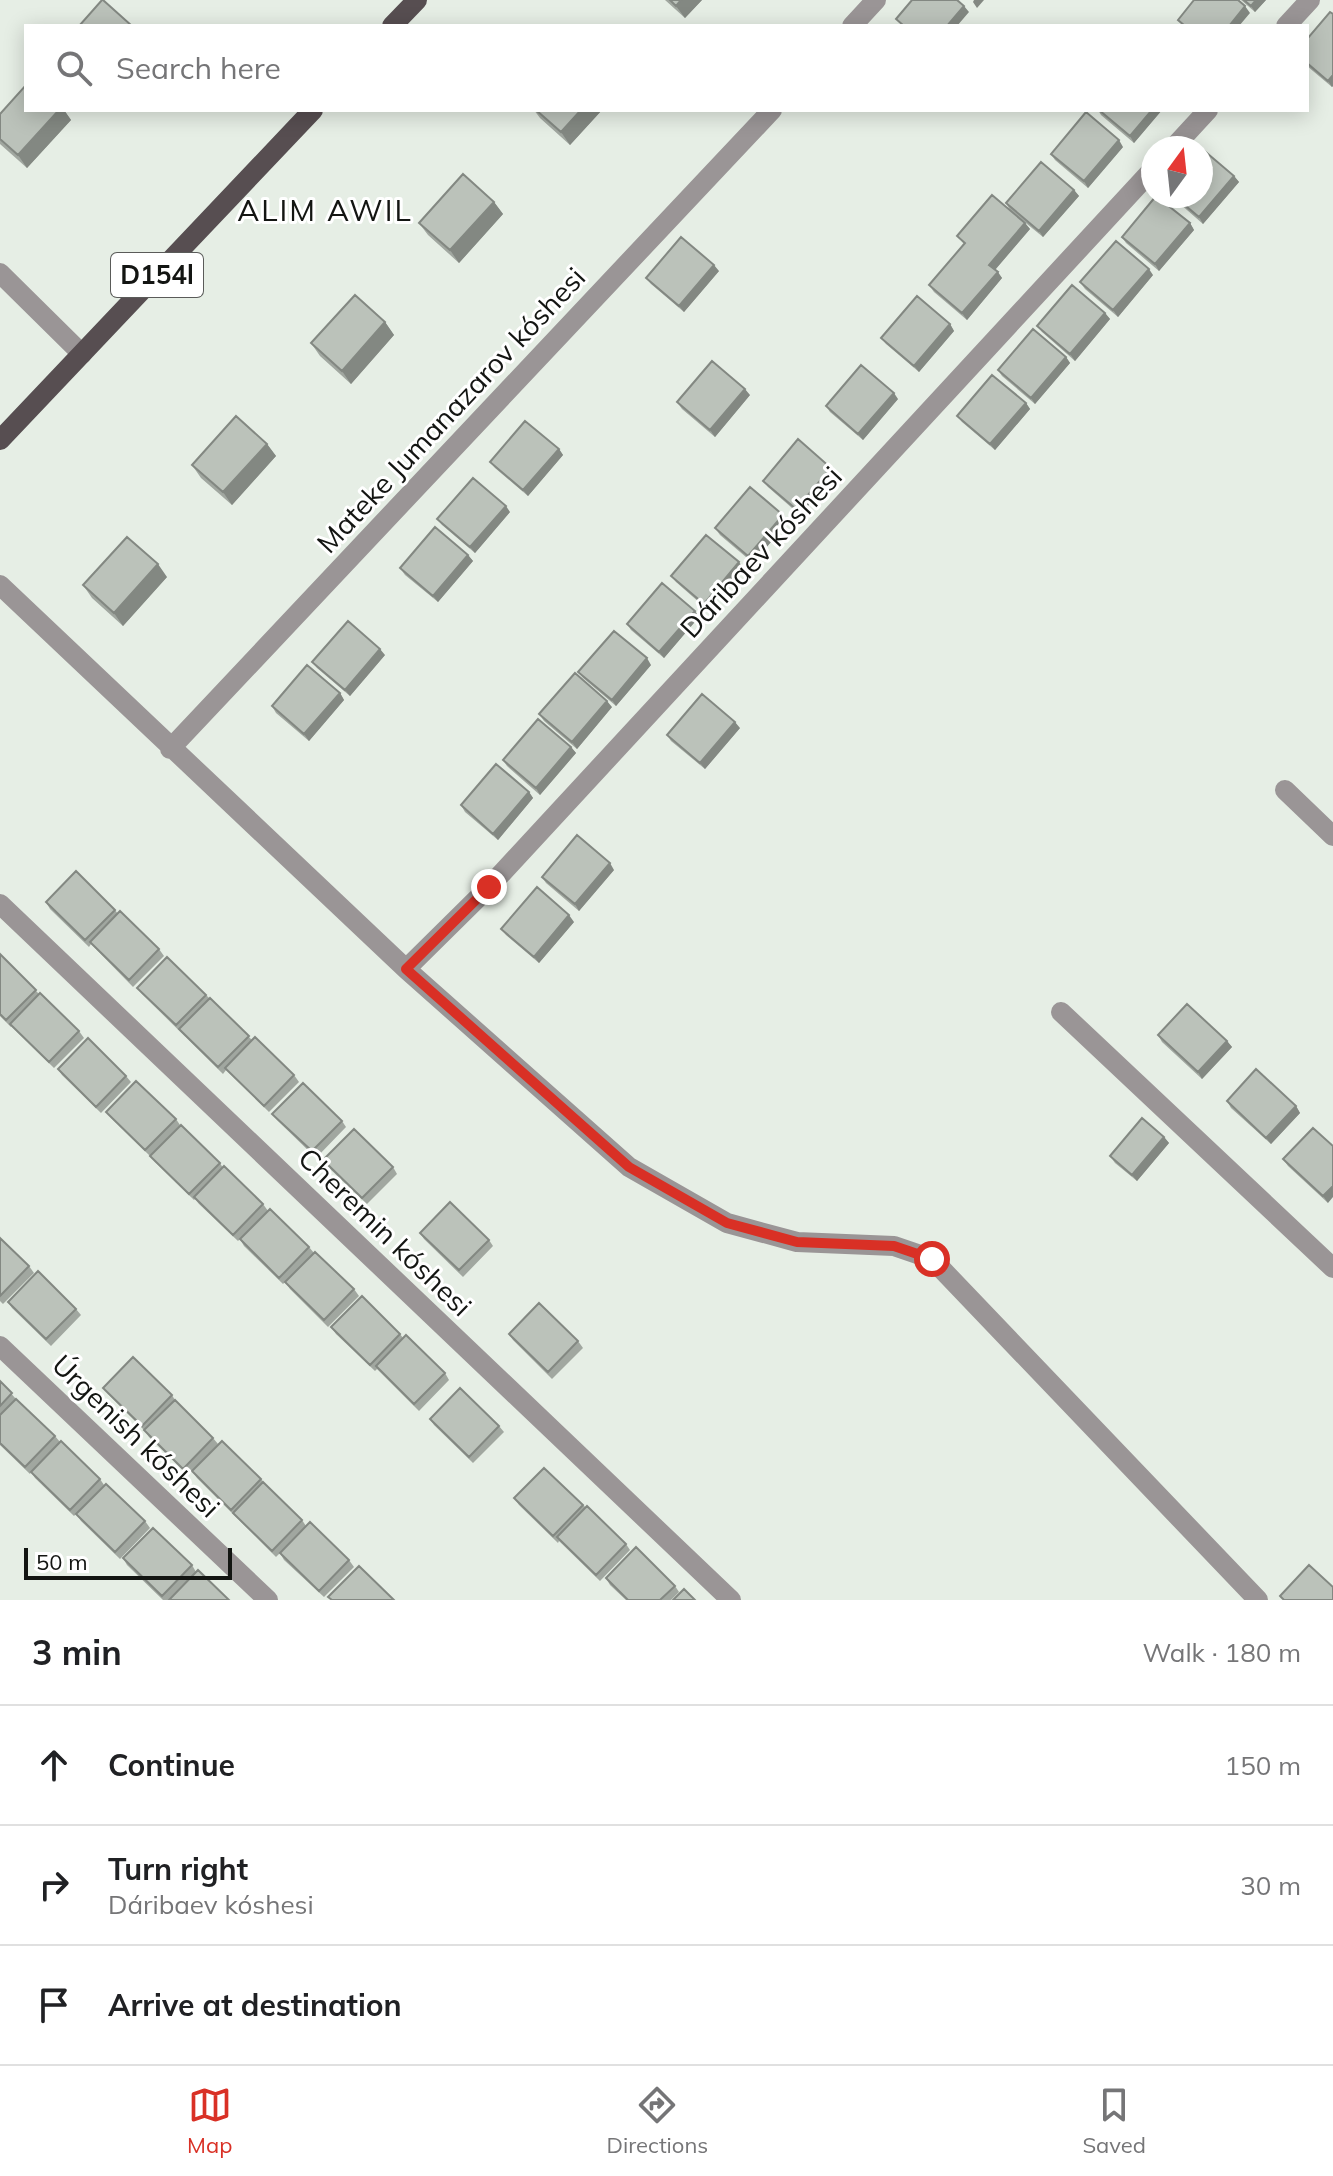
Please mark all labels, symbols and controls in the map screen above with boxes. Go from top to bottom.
search box [24,24,1309,112]
icon: search [52,46,96,90]
text: Search here [116,49,281,87]
north arrow [1141,136,1213,208]
district label: ALIM AWIL [237,191,413,229]
road number: D154l [111,253,203,297]
street label: Mateke Jumanazarov kóshesi [309,260,592,560]
street label: Dáribaev kóshesi [672,459,849,645]
route end [471,869,507,905]
street label: Cheremin kóshesi [292,1140,479,1323]
route start [914,1241,950,1277]
street label: Úrgenish kóshesi [45,1347,227,1524]
scale bar [24,1544,232,1580]
text: 50 m [36,1548,87,1576]
text: 3 min [32,1631,122,1674]
text: Walk · 180 m [1142,1636,1301,1669]
icon: ahead [32,1743,76,1787]
text: Continue [108,1746,235,1784]
text: 150 m [1225,1749,1301,1782]
text: Turn right [108,1850,248,1888]
icon: right [32,1863,76,1907]
text: 30 m [1240,1869,1301,1902]
text: Dáribaev kóshesi [108,1888,314,1921]
icon: arrive [32,1983,76,2027]
text: Arrive at destination [108,1986,402,2024]
tab: Map [187,2083,232,2159]
tab: Directions [607,2083,708,2159]
tab: Saved [1082,2083,1146,2159]

